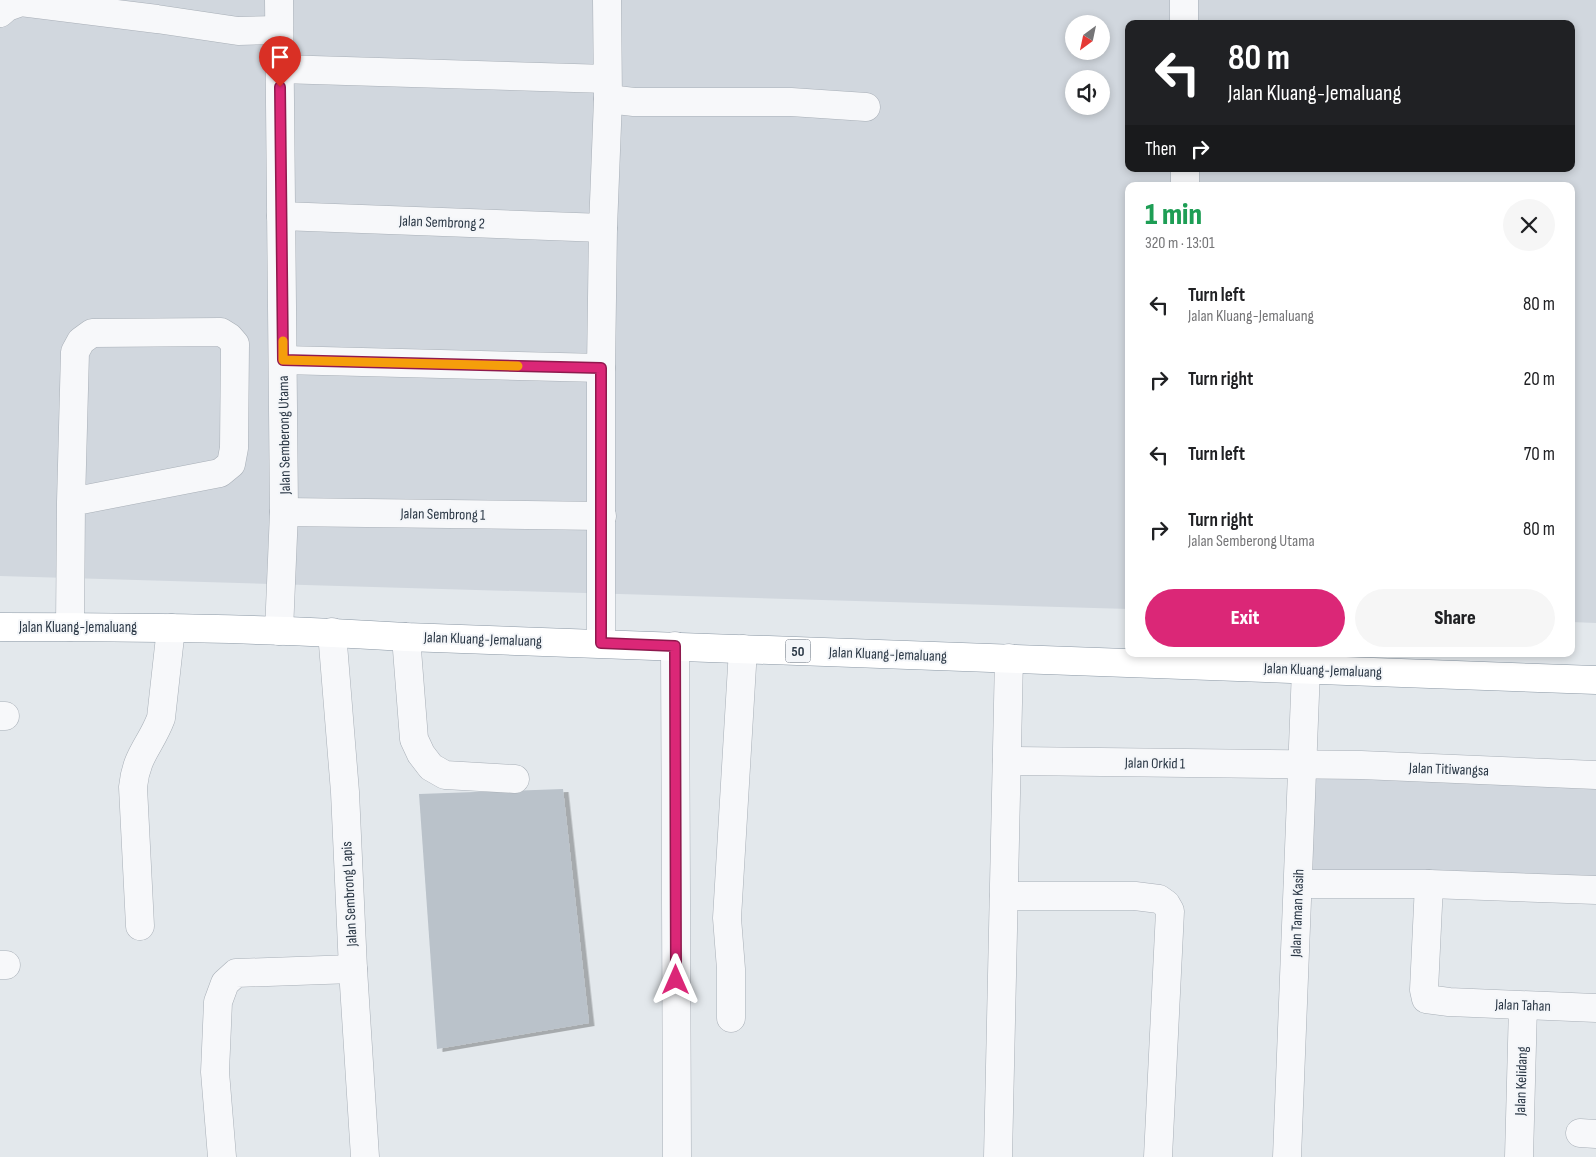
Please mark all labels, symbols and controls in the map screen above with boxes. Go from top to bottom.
north arrow [1065,15,1110,60]
map controls [1065,15,1110,115]
pin [259,36,301,87]
text: 80 m [1228,37,1290,80]
icon: left [1145,40,1210,105]
icon: arrive [266,43,294,71]
button: sound [1065,70,1110,115]
text: Jalan Kluang-Jemaluang [1228,80,1401,107]
icon: right [1186,135,1214,163]
text: Then [1145,138,1176,161]
text: 1 min [1145,197,1202,233]
button: close [1503,199,1555,251]
street label: Jalan Sembrong 2 [398,211,485,233]
text: 320 m · 13:01 [1145,234,1215,253]
text: Turn left [1188,284,1245,307]
icon: left [1145,291,1173,319]
text: 80 m [1523,293,1555,316]
text: Jalan Kluang-Jemaluang [1188,307,1314,326]
icon: right [1145,366,1173,394]
text: Turn right [1188,368,1253,391]
text: 20 m [1523,368,1555,391]
street label: Jalan Semberong Utama [274,375,295,496]
icon: left [1145,441,1173,469]
text: Turn left [1188,443,1245,466]
text: 70 m [1524,443,1555,466]
street label: Jalan Sembrong 1 [399,504,486,525]
text: Turn right [1188,509,1253,532]
icon: right [1145,516,1173,544]
text: 80 m [1523,518,1555,541]
text: Jalan Semberong Utama [1188,532,1315,551]
button: Exit [1145,589,1345,647]
button: Share [1355,589,1555,647]
street label: Jalan Kluang-Jemaluang [18,618,137,637]
street label: Jalan Kluang-Jemaluang [423,628,542,651]
road number: 50 [786,640,810,662]
street label: Jalan Kluang-Jemaluang [828,643,947,666]
street label: Jalan Kluang-Jemaluang [1263,659,1382,682]
street label: Jalan Orkid 1 [1124,753,1186,774]
street label: Jalan Titiwangsa [1408,759,1489,780]
street label: Jalan Sembrong Lapis [337,841,362,948]
street label: Jalan Taman Kasih [1286,869,1309,959]
position arrow [649,953,701,1005]
street label: Jalan Tahan [1494,995,1551,1016]
street label: Jalan Kelidang [1511,1046,1532,1117]

